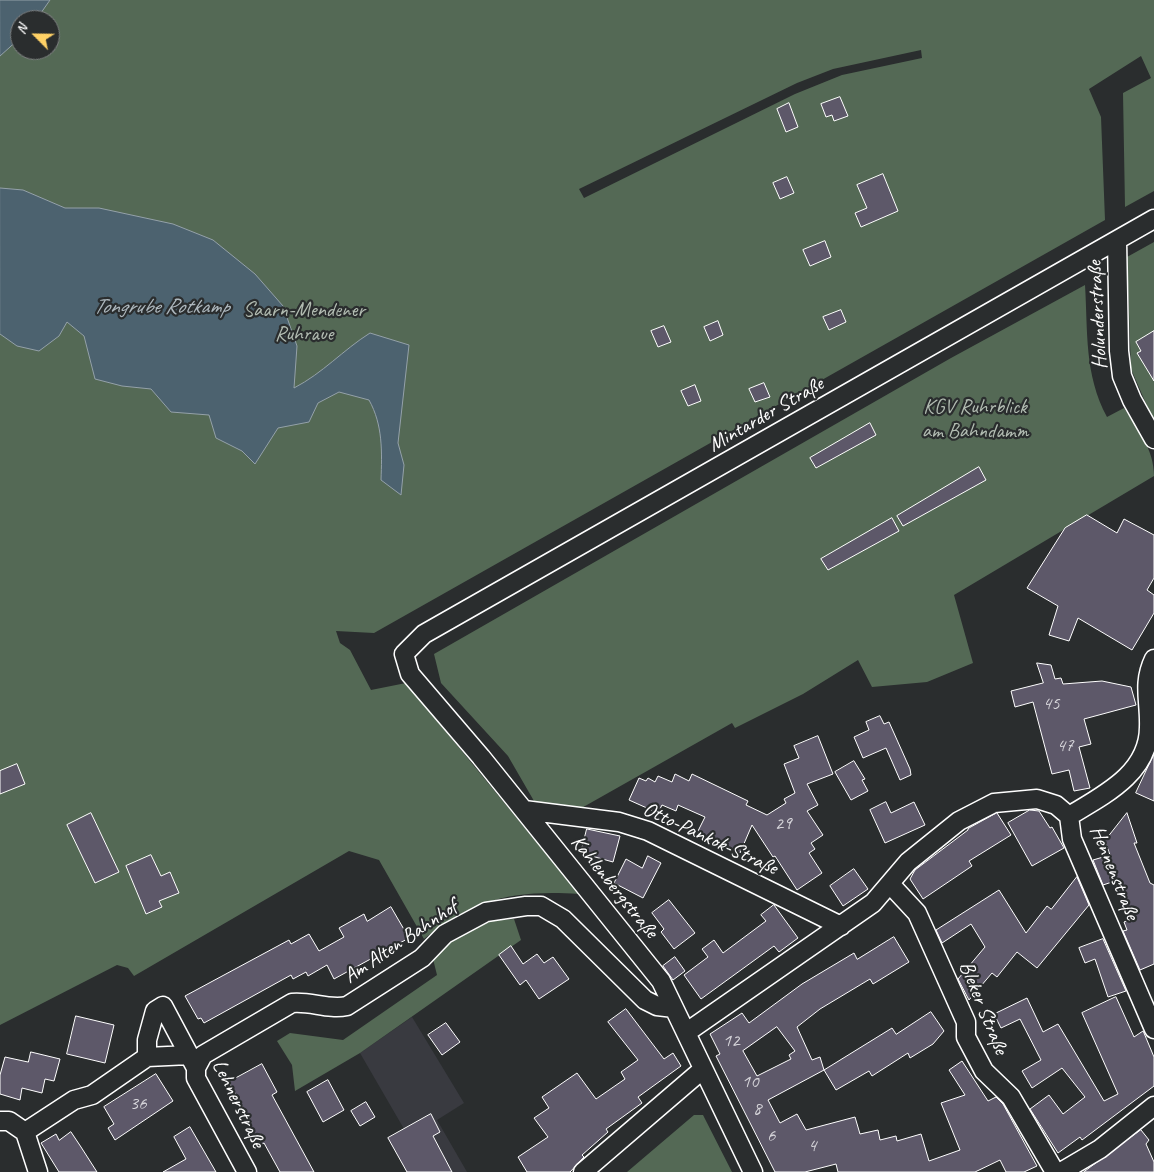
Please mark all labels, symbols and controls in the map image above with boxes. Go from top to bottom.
north arrow [10,10,60,60]
text: N [12,22,31,37]
street label: Holunderstraße [1083,260,1113,370]
water label: Tongrube Rotkamp [93,294,229,320]
park label: Saarn-Mendener Ruhraue [243,297,365,347]
street label: Mintarder Straße [704,372,828,458]
park label: KGV Ruhrblick am Bahndamm [922,394,1028,444]
house number: 45 [1042,693,1060,715]
house number: 47 [1056,735,1074,757]
street label: Otto-Pankok-Straße [639,797,781,881]
house number: 29 [774,813,792,835]
street label: Hennenstraße [1084,822,1144,924]
street label: Kahlenbergstraße [565,830,663,944]
street label: Am Alten Bahnhof [339,895,463,989]
street label: Bleker Straße [953,958,1013,1058]
house number: 12 [722,1030,740,1052]
street label: Lehnerstraße [206,1056,270,1152]
house number: 10 [741,1071,759,1093]
house number: 36 [129,1093,147,1115]
house number: 8 [753,1098,761,1120]
house number: 6 [767,1125,775,1147]
house number: 4 [808,1135,816,1157]

